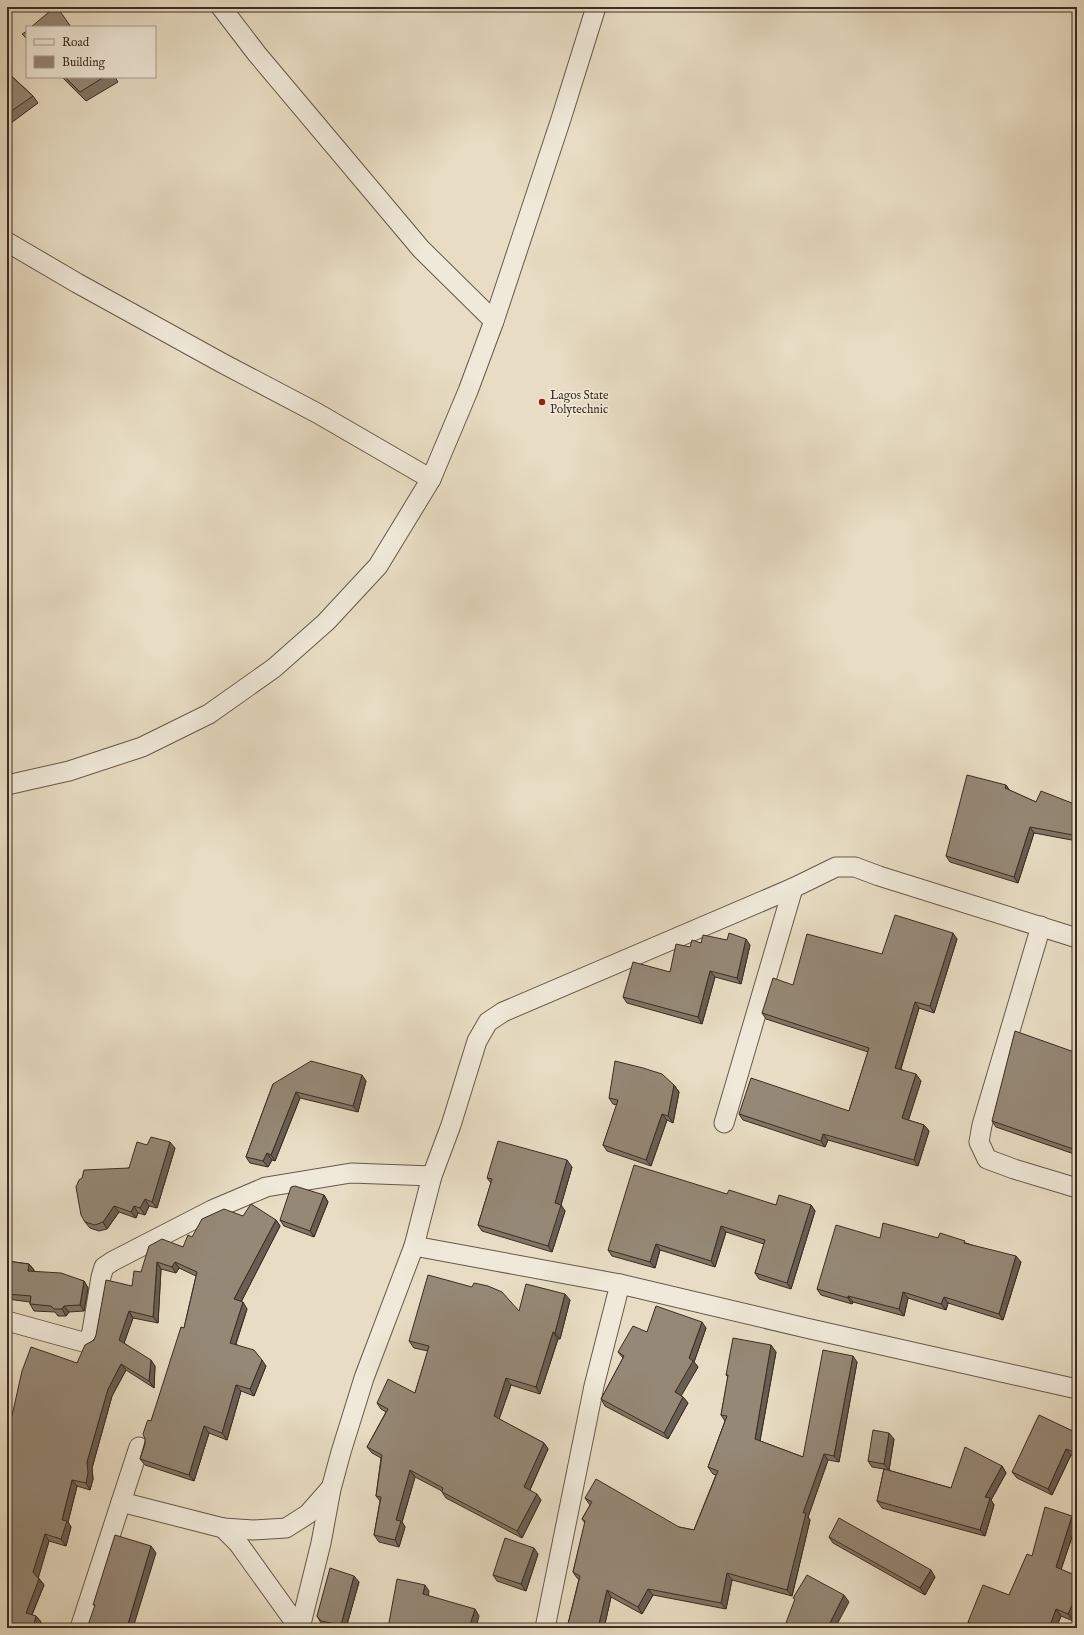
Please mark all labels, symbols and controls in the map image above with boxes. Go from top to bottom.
legend [26,26,156,78]
text: Road [62,35,90,50]
text: Building [62,55,106,70]
place label: Lagos State Polytechnic [550,388,609,417]
marker: Lagos State Polytechnic [537,397,547,407]

